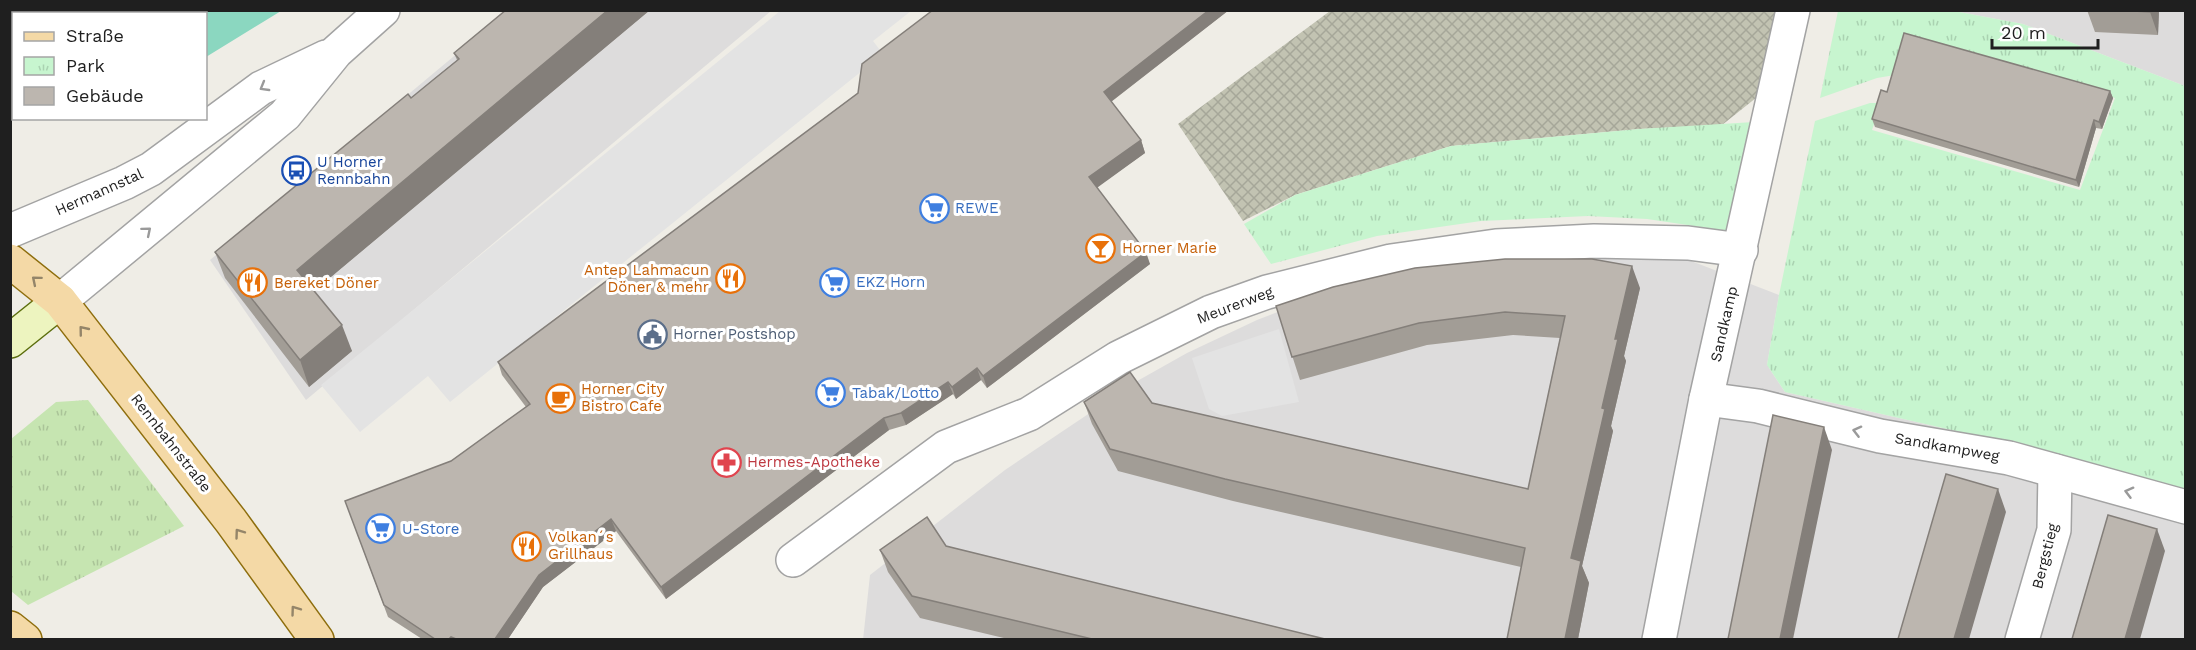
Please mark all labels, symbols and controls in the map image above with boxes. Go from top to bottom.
legend [12,12,207,120]
scale bar [1992,12,2098,50]
text: 20 m [2001,22,2046,43]
text: Straße [66,25,124,46]
text: Park [66,55,105,76]
one-way arrow [260,80,271,92]
text: Gebäude [66,85,144,106]
place label: U Horner Rennbahn [317,153,390,188]
bus stop icon: U Horner Rennbahn [280,155,312,187]
street label: Hermannstal [52,164,146,219]
supermarket icon: REWE [918,192,950,224]
place label: REWE [955,199,999,217]
one-way arrow [140,227,151,238]
bar icon: Horner Marie [1085,232,1117,264]
place label: Horner Marie [1122,239,1217,257]
place label: Antep Lahmacun Döner & mehr [584,261,709,296]
restaurant icon: Antep Lahmacun Döner & mehr [714,263,746,295]
supermarket icon: EKZ Horn [819,266,851,298]
restaurant icon: Bereket Döner [237,267,269,299]
place label: EKZ Horn [856,273,925,291]
place label: Bereket Döner [274,274,379,292]
one-way arrow [32,277,43,288]
street label: Meurerweg [1194,282,1276,328]
street label: Sandkamp [1707,284,1741,364]
public building icon: Horner Postshop [636,318,668,350]
place label: Horner Postshop [673,325,796,343]
one-way arrow [80,326,91,337]
supermarket icon: Tabak/Lotto [815,377,847,409]
place label: Horner City Bistro Cafe [581,380,664,415]
cafe icon: Horner City Bistro Cafe [544,382,576,414]
place label: Tabak/Lotto [852,384,939,402]
street label: Rennbahnstraße [127,390,215,496]
one-way arrow [1852,425,1862,438]
street label: Sandkampweg [1893,429,2001,465]
pharmacy icon: Hermes-Apotheke [710,446,742,478]
place label: Hermes-Apotheke [747,453,880,471]
one-way arrow [2124,486,2134,499]
supermarket icon: U-Store [365,513,397,545]
place label: U-Store [402,520,459,538]
street label: Bergstieg [2028,521,2062,591]
one-way arrow [236,528,247,539]
place label: Volkan´s Grillhaus [548,528,614,563]
restaurant icon: Volkan´s Grillhaus [511,530,543,562]
one-way arrow [291,605,302,616]

